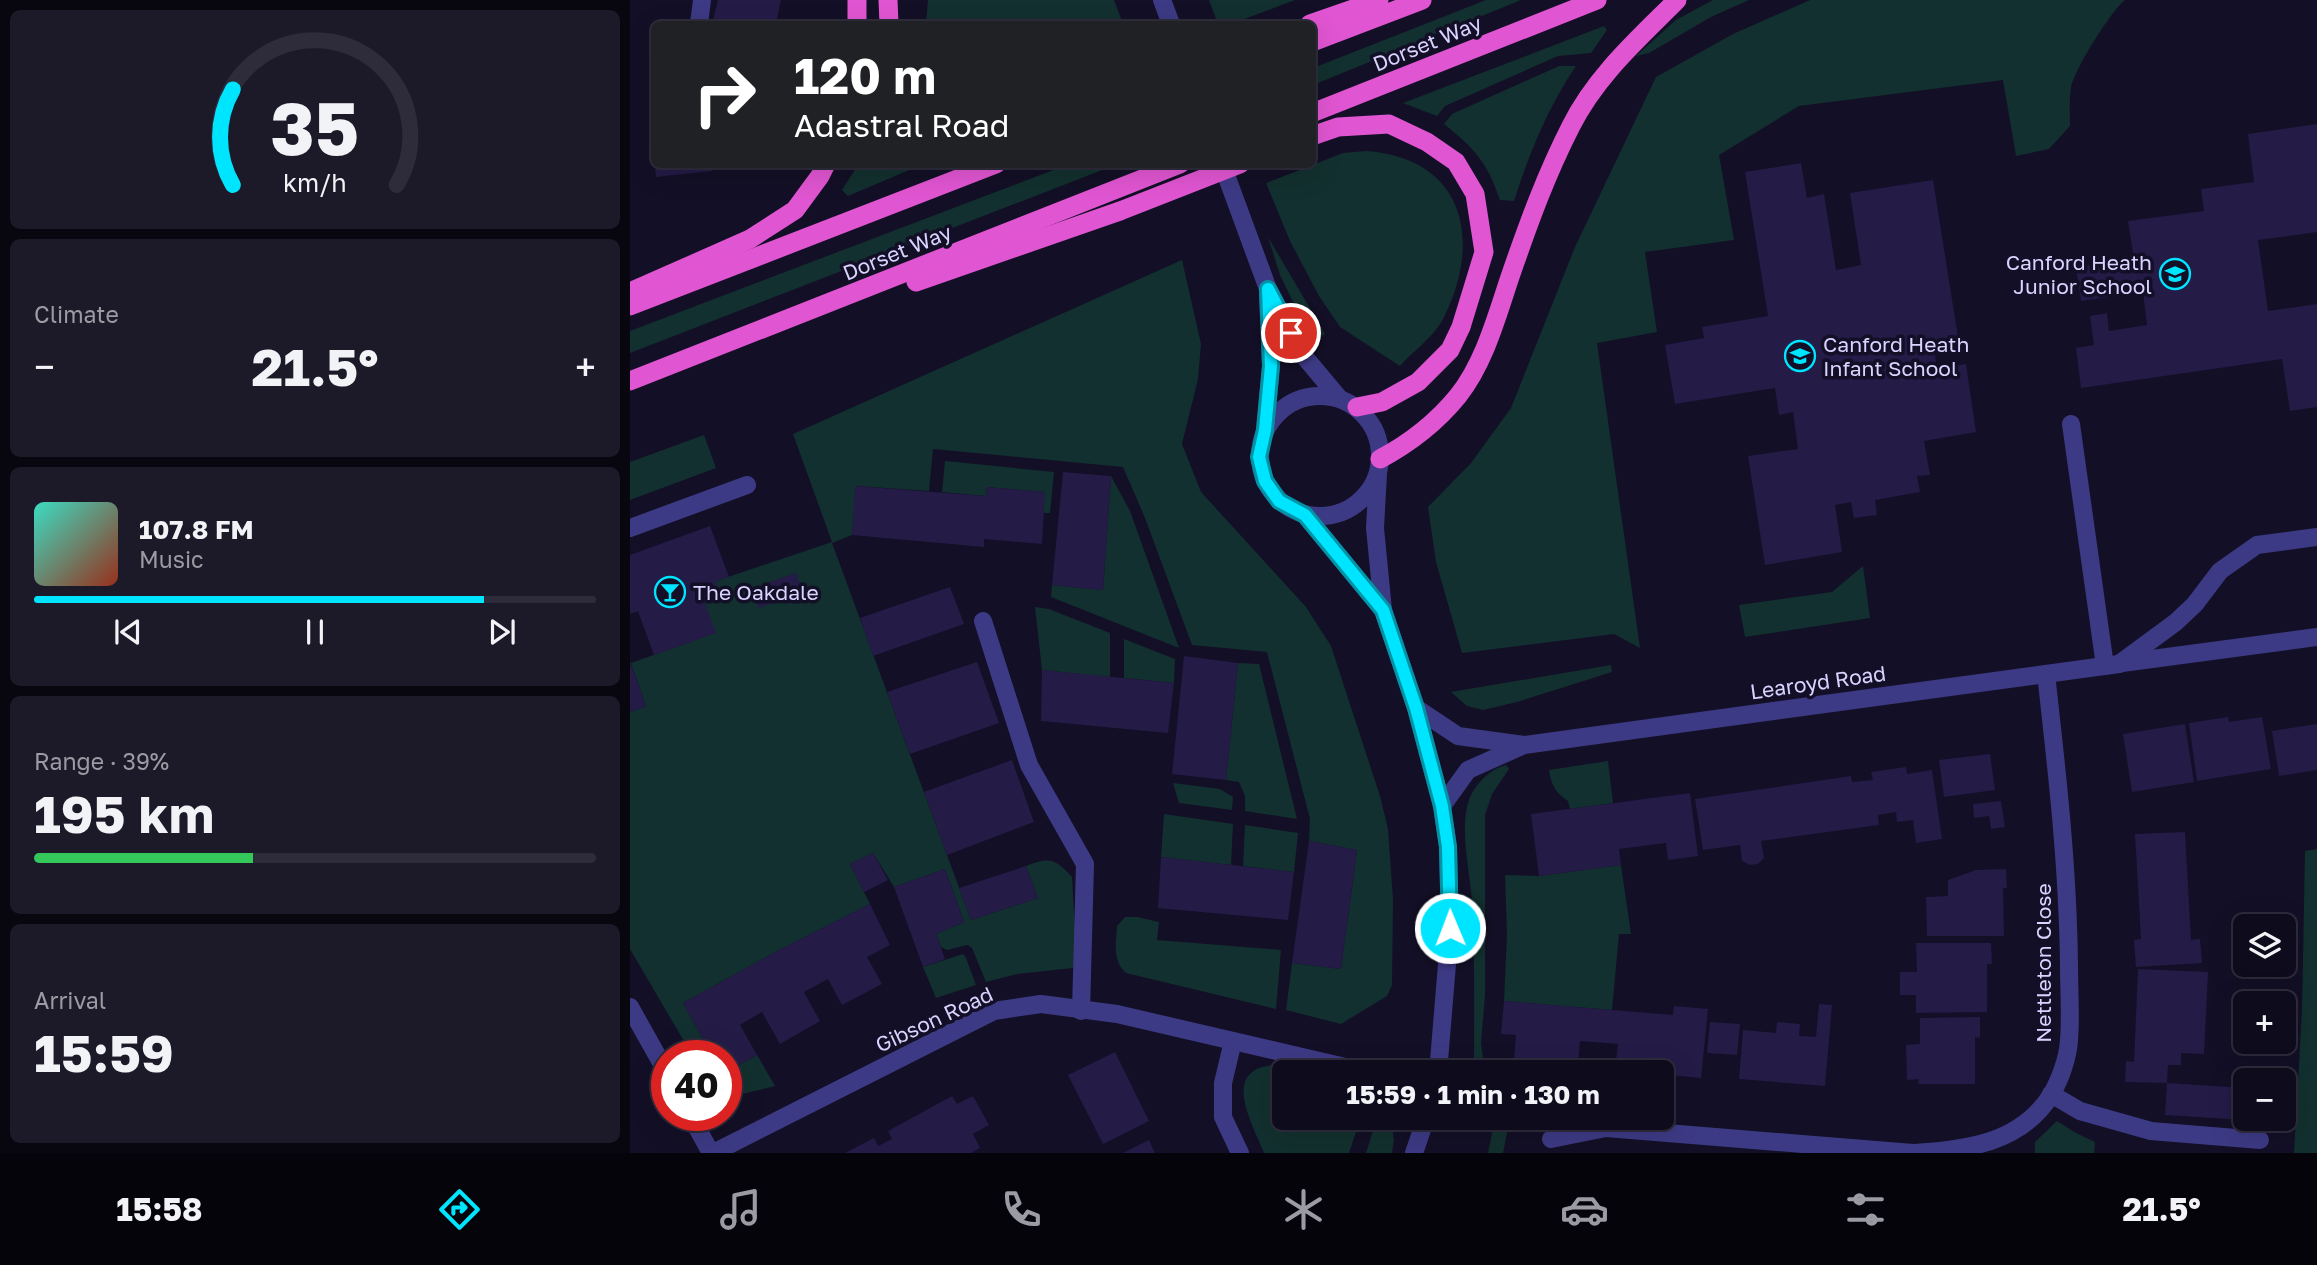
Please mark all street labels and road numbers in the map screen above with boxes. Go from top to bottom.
street label: Dorset Way [1369,9,1485,77]
street label: Dorset Way [839,218,955,286]
street label: Learoyd Road [1748,660,1888,704]
street label: Nettleton Close [2030,883,2056,1043]
street label: Gibson Road [871,980,997,1058]

